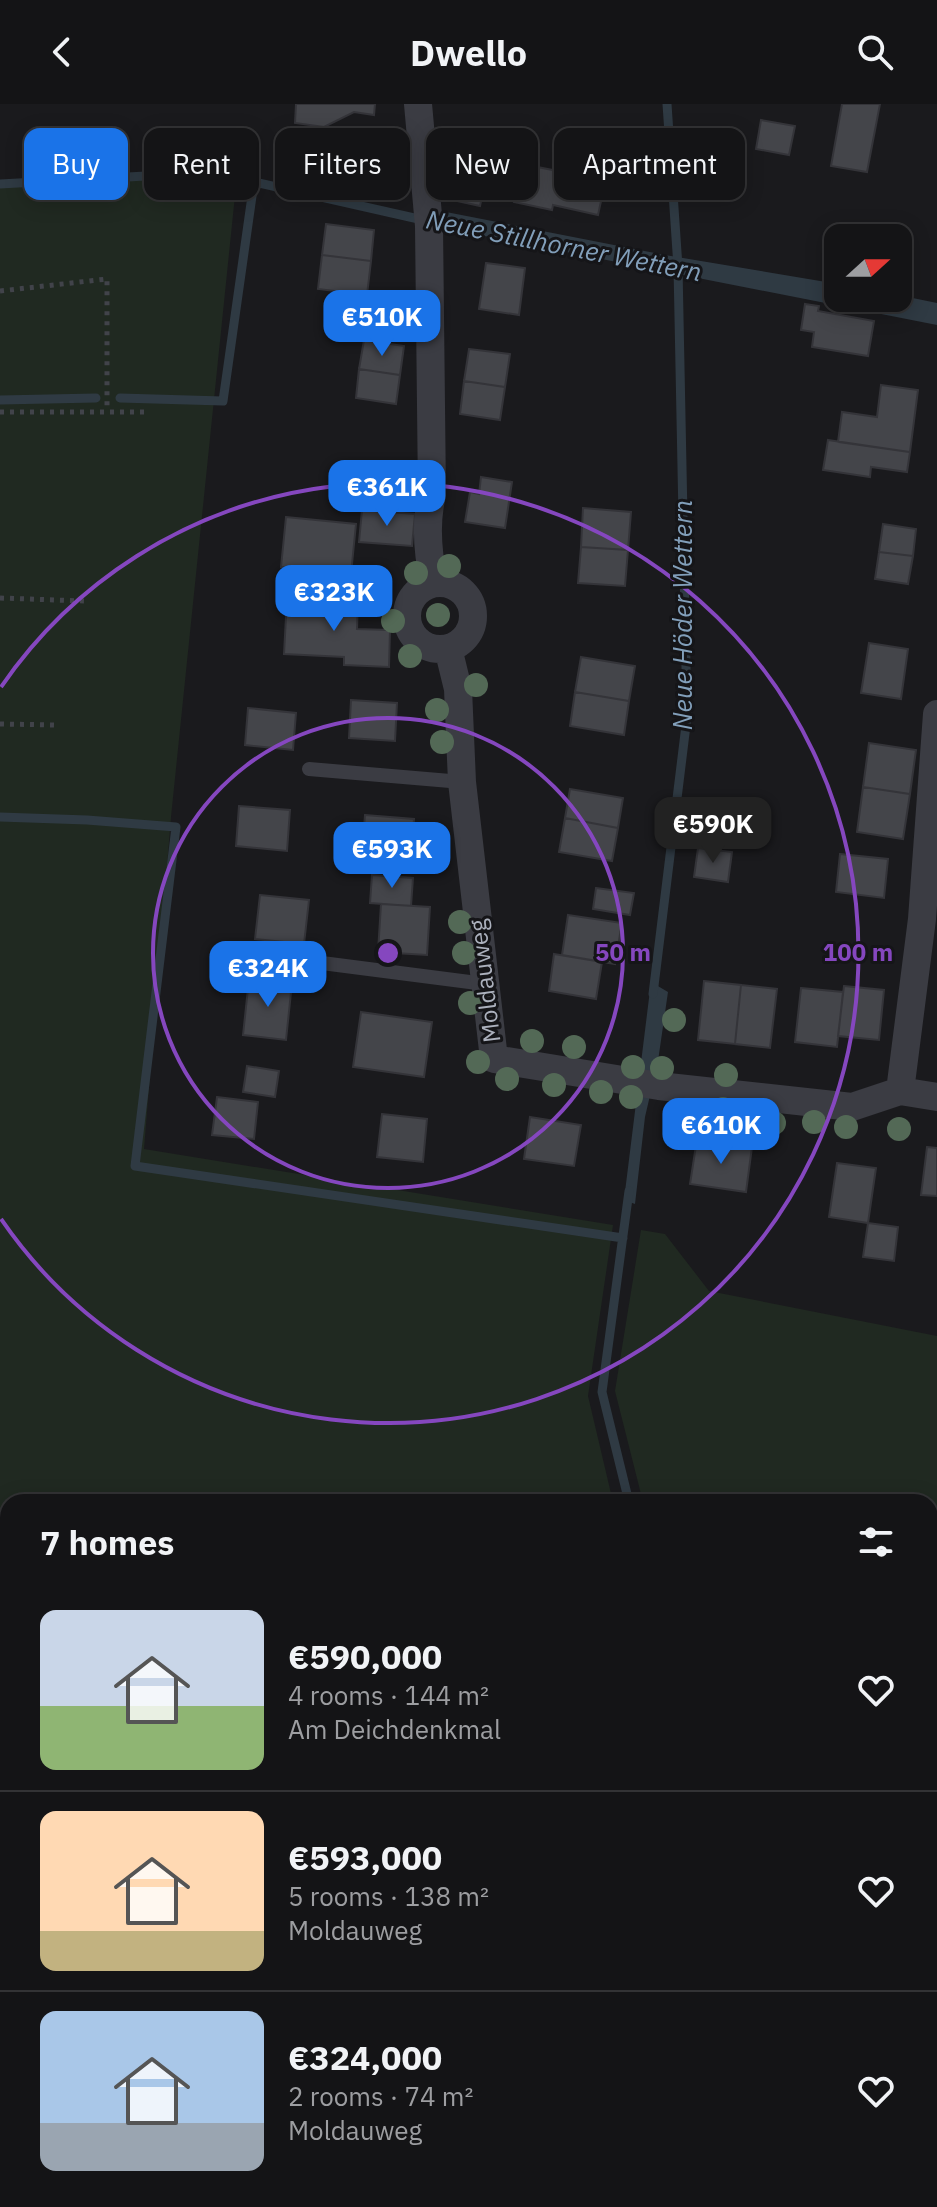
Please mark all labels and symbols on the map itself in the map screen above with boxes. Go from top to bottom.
water label: Neue Stillhorner Wettern [424,202,705,288]
north arrow [824,224,912,312]
pin: €510K [326,290,438,358]
pin: €361K [331,460,443,528]
water label: Neue Höder Wettern [665,500,699,730]
pin: €323K [278,565,390,633]
pin: €590K [657,797,769,865]
pin: €593K [336,822,448,890]
street label: Moldauweg [461,917,507,1045]
text: 50 m [595,936,651,968]
text: 100 m [823,936,893,968]
centre of rings [374,939,402,967]
pin: €324K [212,941,324,1009]
pin: €610K [665,1098,777,1166]

